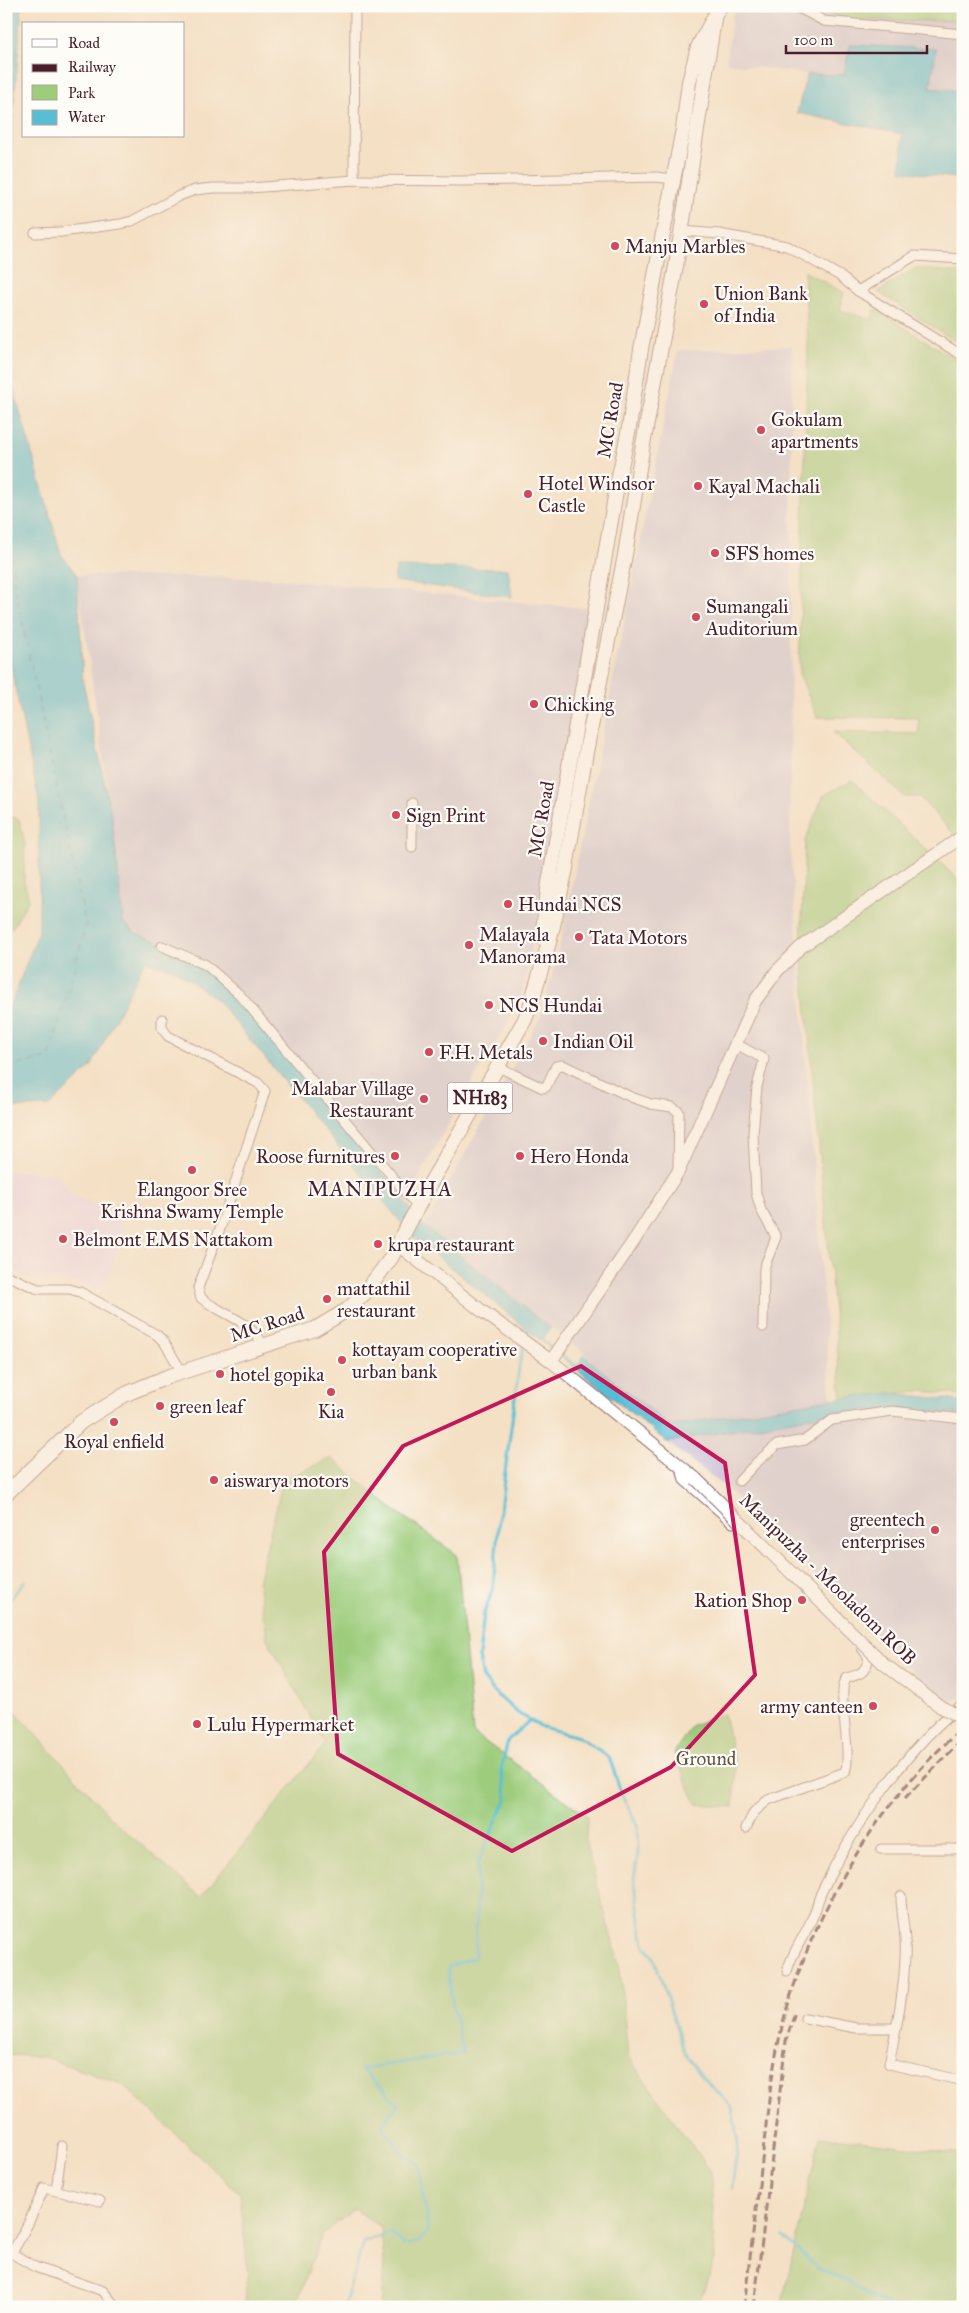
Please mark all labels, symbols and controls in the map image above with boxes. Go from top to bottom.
legend [22,22,185,138]
scale bar [786,22,928,54]
text: 100 m [794,31,834,49]
text: Road [68,34,100,52]
text: Railway [68,58,117,76]
text: Park [68,84,95,102]
text: Water [68,108,105,126]
place label: Manju Marbles [625,235,746,258]
marker: Manju Marbles [609,240,621,252]
place label: Union Bank of India [714,282,808,327]
marker: Union Bank of India [698,298,710,310]
street label: MC Road [592,380,628,460]
place label: Gokulam apartments [771,408,858,453]
marker: Gokulam apartments [755,424,767,436]
place label: Hotel Windsor Castle [538,472,655,517]
place label: Kayal Machali [708,475,820,498]
marker: Kayal Machali [692,480,704,492]
marker: Hotel Windsor Castle [522,488,534,500]
place label: SFS homes [725,542,814,565]
marker: SFS homes [709,547,721,559]
place label: Sumangali Auditorium [705,595,798,640]
marker: Sumangali Auditorium [690,611,702,623]
place label: Chicking [544,693,614,717]
marker: Chicking [528,698,540,710]
street label: MC Road [523,779,559,859]
place label: Sign Print [406,804,486,828]
marker: Sign Print [390,809,402,821]
place label: Hundai NCS [518,893,621,916]
marker: Hundai NCS [502,898,514,910]
place label: Malayala Manorama [479,923,567,968]
place label: Tata Motors [589,926,687,949]
marker: Tata Motors [573,931,585,943]
marker: Malayala Manorama [463,939,475,951]
place label: NCS Hundai [499,994,602,1017]
marker: NCS Hundai [483,999,495,1011]
place label: Indian Oil [553,1030,634,1053]
marker: Indian Oil [537,1035,549,1047]
place label: F.H. Metals [439,1041,533,1064]
marker: F.H. Metals [423,1046,435,1058]
place label: Malabar Village Restaurant [291,1077,414,1122]
road number: NH183 [448,1082,512,1114]
marker: Malabar Village Restaurant [418,1093,430,1105]
place label: Roose furnitures [256,1145,385,1168]
place label: Hero Honda [530,1145,630,1168]
marker: Roose furnitures [389,1150,401,1162]
marker: Hero Honda [514,1150,526,1162]
marker: Elangoor Sree Krishna Swamy Temple [186,1164,198,1176]
district label: MANIPUZHA [307,1176,453,1202]
place label: Elangoor Sree Krishna Swamy Temple [100,1178,284,1223]
place label: Belmont EMS Nattakom [73,1228,273,1251]
marker: Belmont EMS Nattakom [57,1233,69,1245]
place label: krupa restaurant [388,1233,515,1256]
marker: krupa restaurant [372,1238,384,1250]
place label: mattathil restaurant [337,1277,416,1322]
marker: mattathil restaurant [321,1293,333,1305]
street label: MC Road [227,1301,308,1347]
place label: kottayam cooperative urban bank [352,1338,517,1383]
marker: kottayam cooperative urban bank [336,1354,348,1366]
place label: hotel gopika [230,1363,325,1387]
marker: hotel gopika [214,1368,226,1380]
marker: Kia [325,1386,337,1398]
place label: green leaf [170,1395,246,1419]
marker: green leaf [154,1400,166,1412]
place label: Kia [318,1400,345,1423]
marker: Royal enfield [108,1416,120,1428]
place label: Royal enfield [64,1430,165,1453]
place label: aiswarya motors [224,1469,349,1492]
marker: aiswarya motors [208,1474,220,1486]
street label: Manipuzha - Mooladom ROB [735,1488,921,1670]
place label: greentech enterprises [842,1508,925,1553]
marker: greentech enterprises [929,1524,941,1536]
place label: Ration Shop [694,1589,792,1612]
marker: Ration Shop [796,1594,808,1606]
place label: army canteen [760,1695,863,1718]
marker: army canteen [867,1700,879,1712]
place label: Lulu Hypermarket [207,1713,354,1736]
marker: Lulu Hypermarket [191,1718,203,1730]
park label: Ground [676,1747,737,1770]

